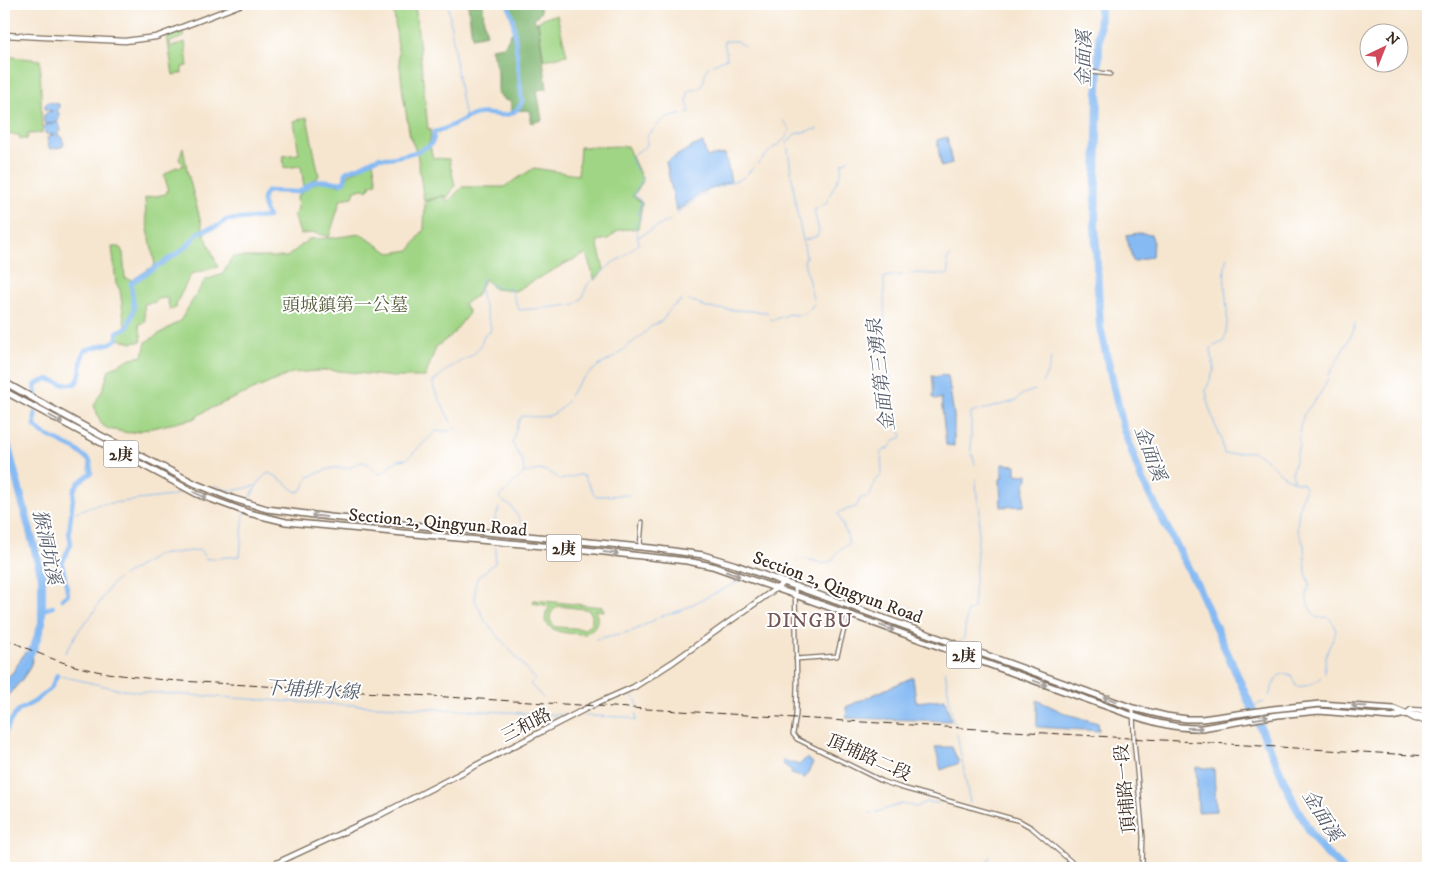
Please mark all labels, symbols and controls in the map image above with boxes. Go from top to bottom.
north arrow [1360,22,1410,72]
water label: 金面溪 [1073,28,1097,88]
text: N [1382,29,1403,50]
park label: 頭城鎮第一公墓 [282,295,408,317]
water label: 金面第三湧泉 [863,316,900,433]
one-way arrow [48,415,63,424]
water label: 金面溪 [1129,423,1171,486]
road number: 2庚 [104,440,138,468]
one-way arrow [192,490,207,500]
street label: Section 2, Qingyun Road [348,504,528,542]
water label: 猴洞坑溪 [27,508,66,589]
one-way arrow [311,511,327,521]
road number: 2庚 [546,534,582,562]
street label: Section 2, Qingyun Road [750,547,926,629]
one-way arrow [602,548,618,558]
one-way arrow [725,570,741,579]
district label: DINGBU [766,609,854,634]
one-way arrow [879,624,894,633]
road number: 2庚 [946,642,982,668]
water label: 下埔排水線 [264,677,362,705]
one-way arrow [1031,679,1047,688]
one-way arrow [1102,694,1118,703]
one-way arrow [1351,701,1367,710]
street label: 三和路 [497,704,556,748]
one-way arrow [1253,713,1269,723]
one-way arrow [1186,723,1203,733]
street label: 頂埔路二段 [823,730,914,786]
street label: 頂埔路一段 [1111,743,1141,835]
water label: 金面溪 [1297,786,1348,848]

